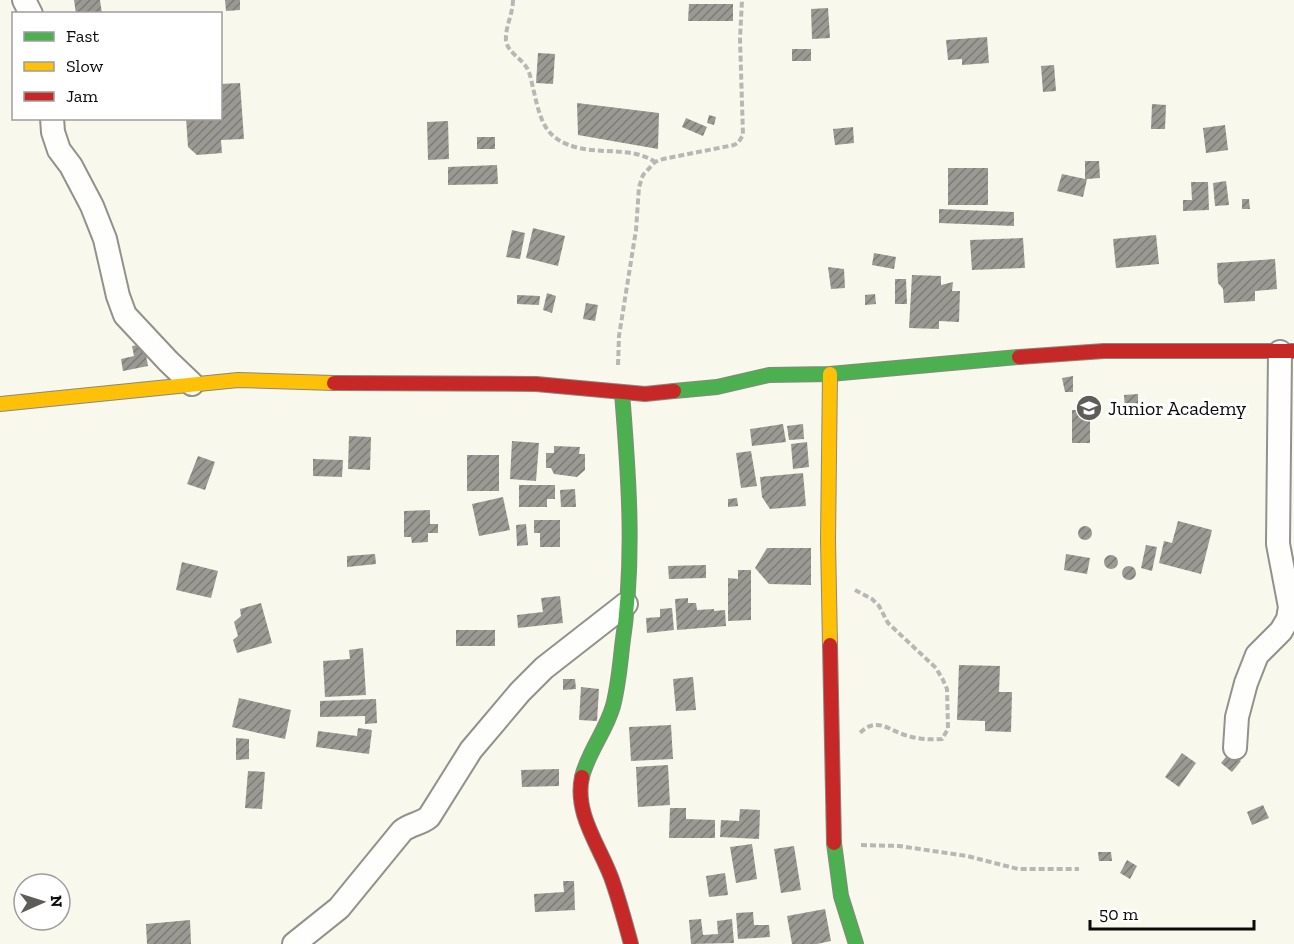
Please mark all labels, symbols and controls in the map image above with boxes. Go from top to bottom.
legend [12,12,222,120]
text: Fast [66,25,99,47]
text: Slow [66,55,103,77]
text: Jam [66,85,98,107]
school or university icon: Junior Academy [1074,393,1104,423]
place label: Junior Academy [1108,396,1247,420]
north arrow [12,872,72,932]
scale bar [1090,893,1254,931]
text: N [47,895,66,908]
text: 50 m [1099,903,1139,925]

